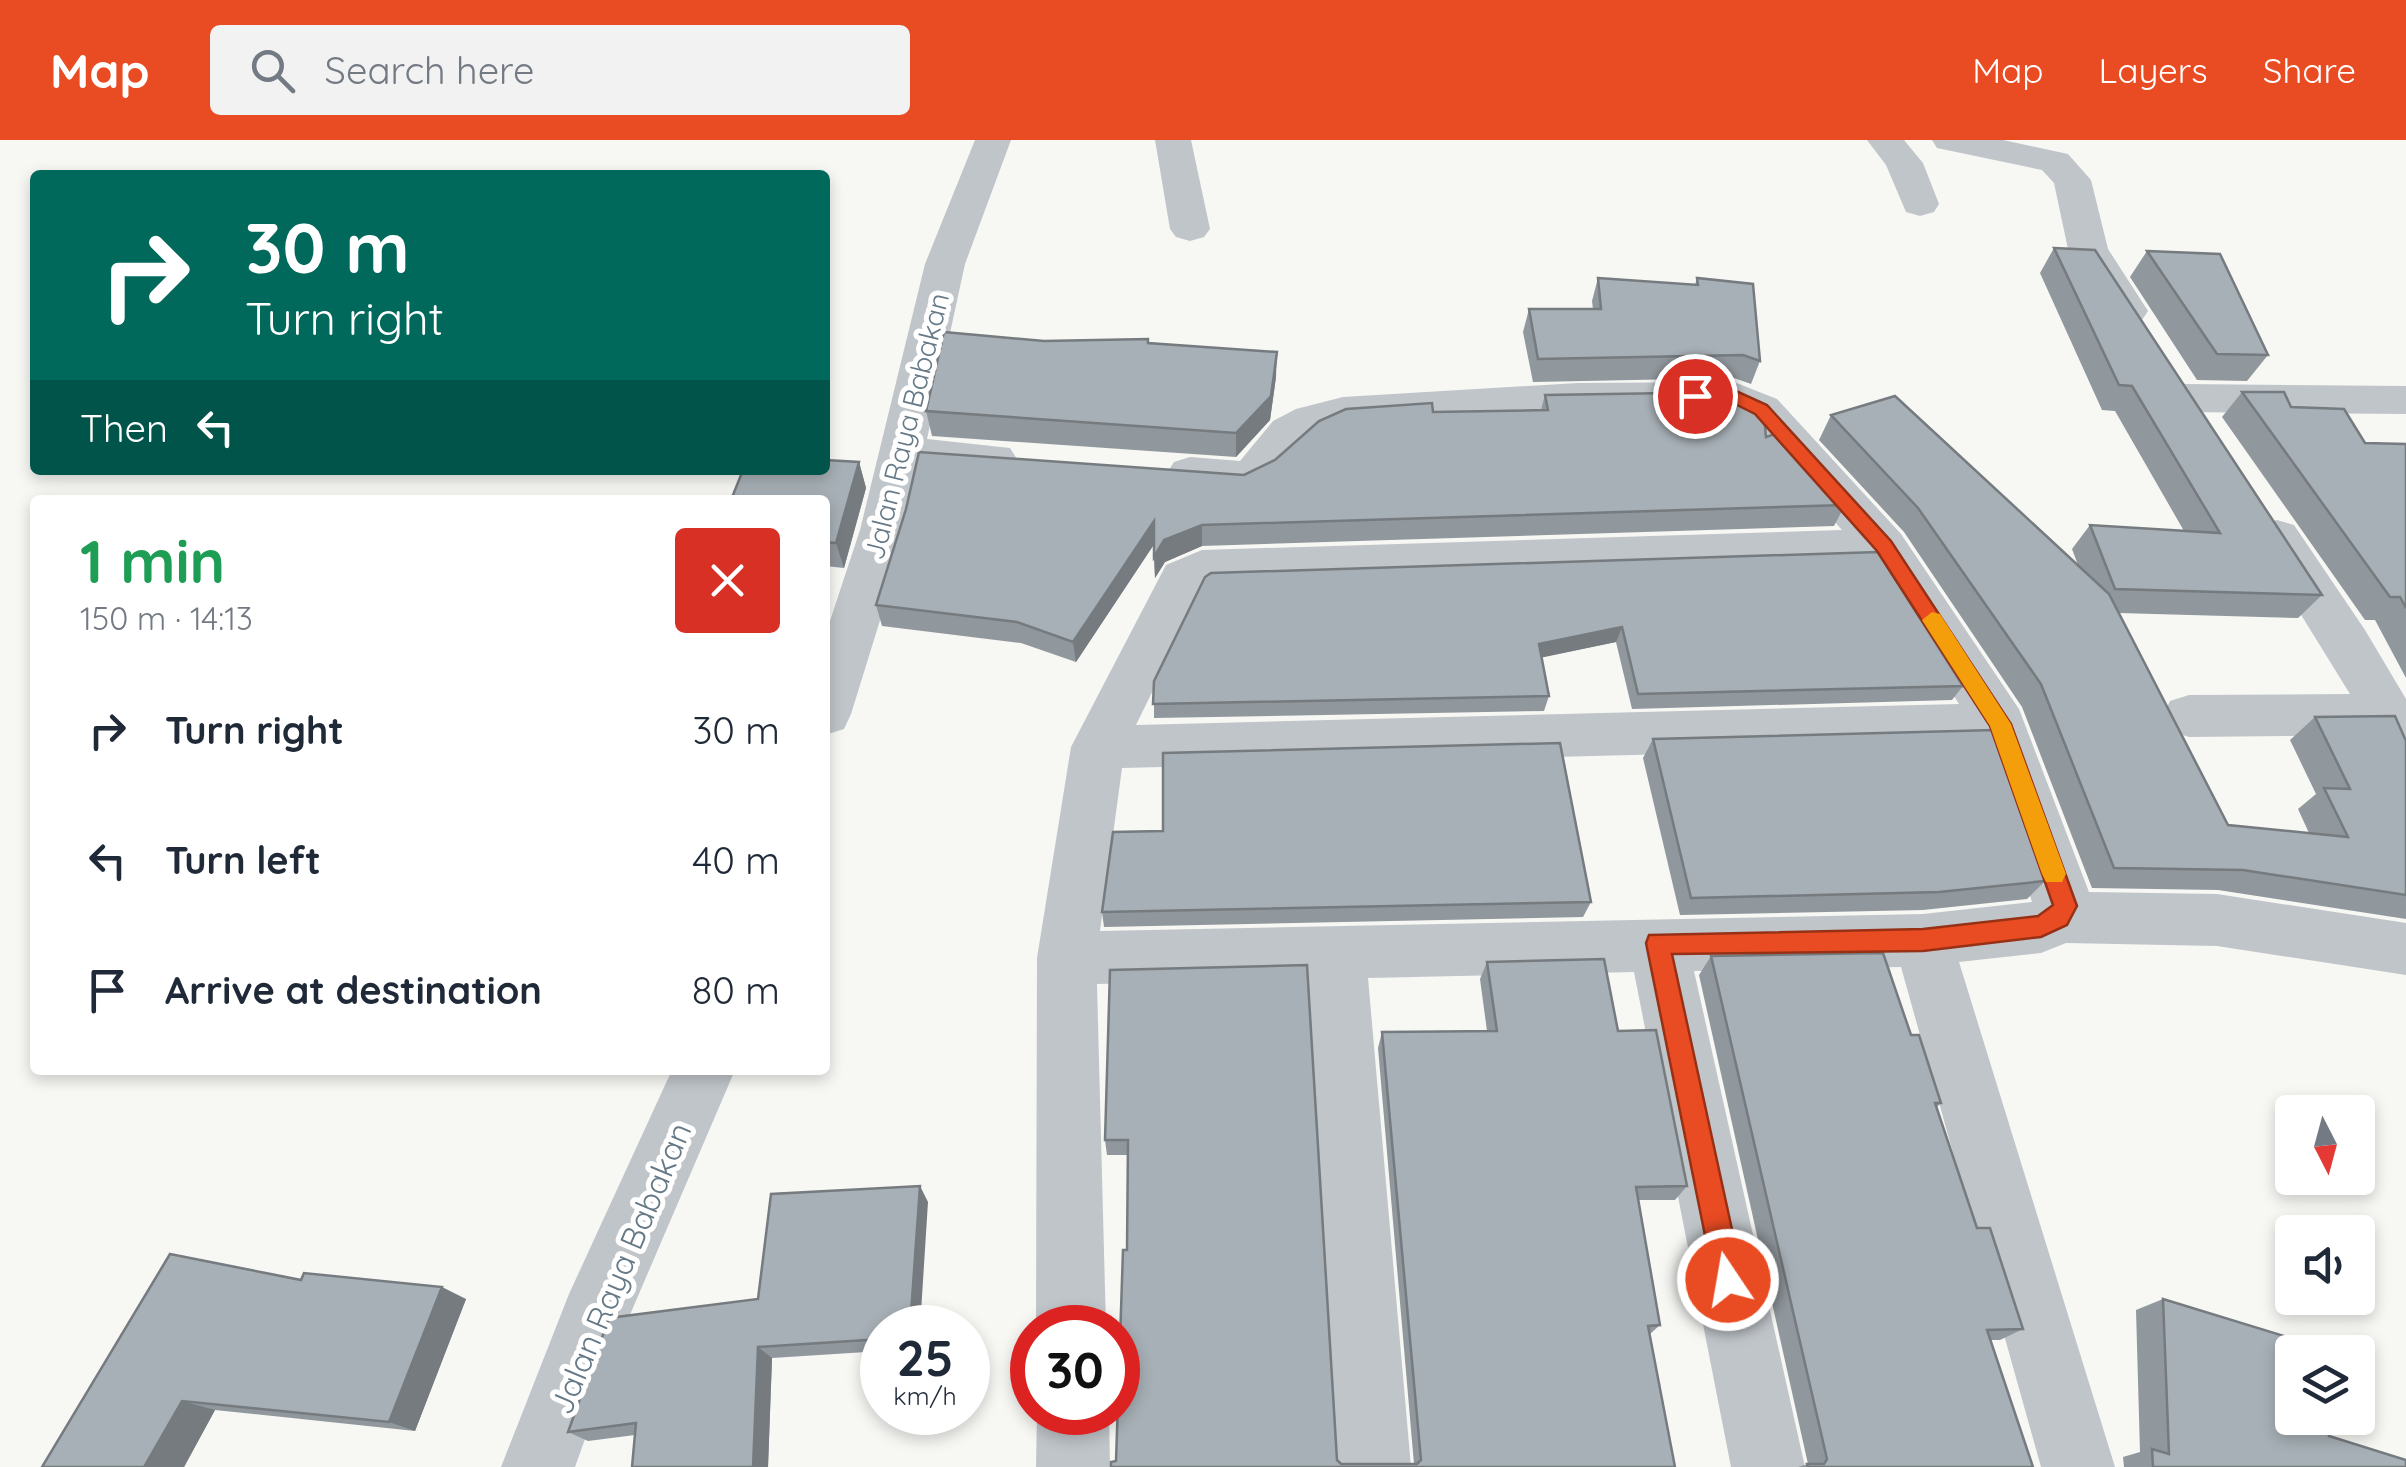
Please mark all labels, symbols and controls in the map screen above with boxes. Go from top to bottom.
search box [210,25,910,115]
text: Map [50,40,150,100]
icon: search [245,43,300,98]
text: Search here [325,46,534,94]
text: Map [1972,48,2044,92]
text: Layers [2099,48,2208,92]
text: Share [2263,48,2356,92]
text: 30 m [245,203,410,291]
icon: right [80,210,210,340]
street label: Jalan Raya Babakan [856,289,956,563]
text: Turn right [245,290,444,346]
pin [1653,354,1738,439]
icon: arrive [1668,369,1723,424]
icon: left [188,400,243,455]
text: Then [80,404,168,452]
text: 1 min [80,523,225,598]
button: close [675,528,780,633]
text: 150 m · 14:13 [80,598,253,638]
icon: right [80,703,135,758]
text: Turn right [165,706,344,754]
text: 30 m [692,706,780,754]
icon: left [80,833,135,888]
text: Turn left [165,836,321,884]
text: 40 m [692,836,780,884]
icon: arrive [80,963,135,1018]
text: Arrive at destination [165,966,542,1014]
text: 80 m [692,966,780,1014]
north arrow [2275,1095,2375,1195]
map controls [2275,1095,2375,1435]
street label: Jalan Raya Babakan [540,1116,700,1420]
button: sound [2275,1215,2375,1315]
position arrow [1676,1228,1780,1332]
speed limit sign: 30 [1010,1305,1140,1435]
text: 25 [896,1326,954,1389]
button: layers [2275,1335,2375,1435]
text: km/h [893,1380,957,1411]

